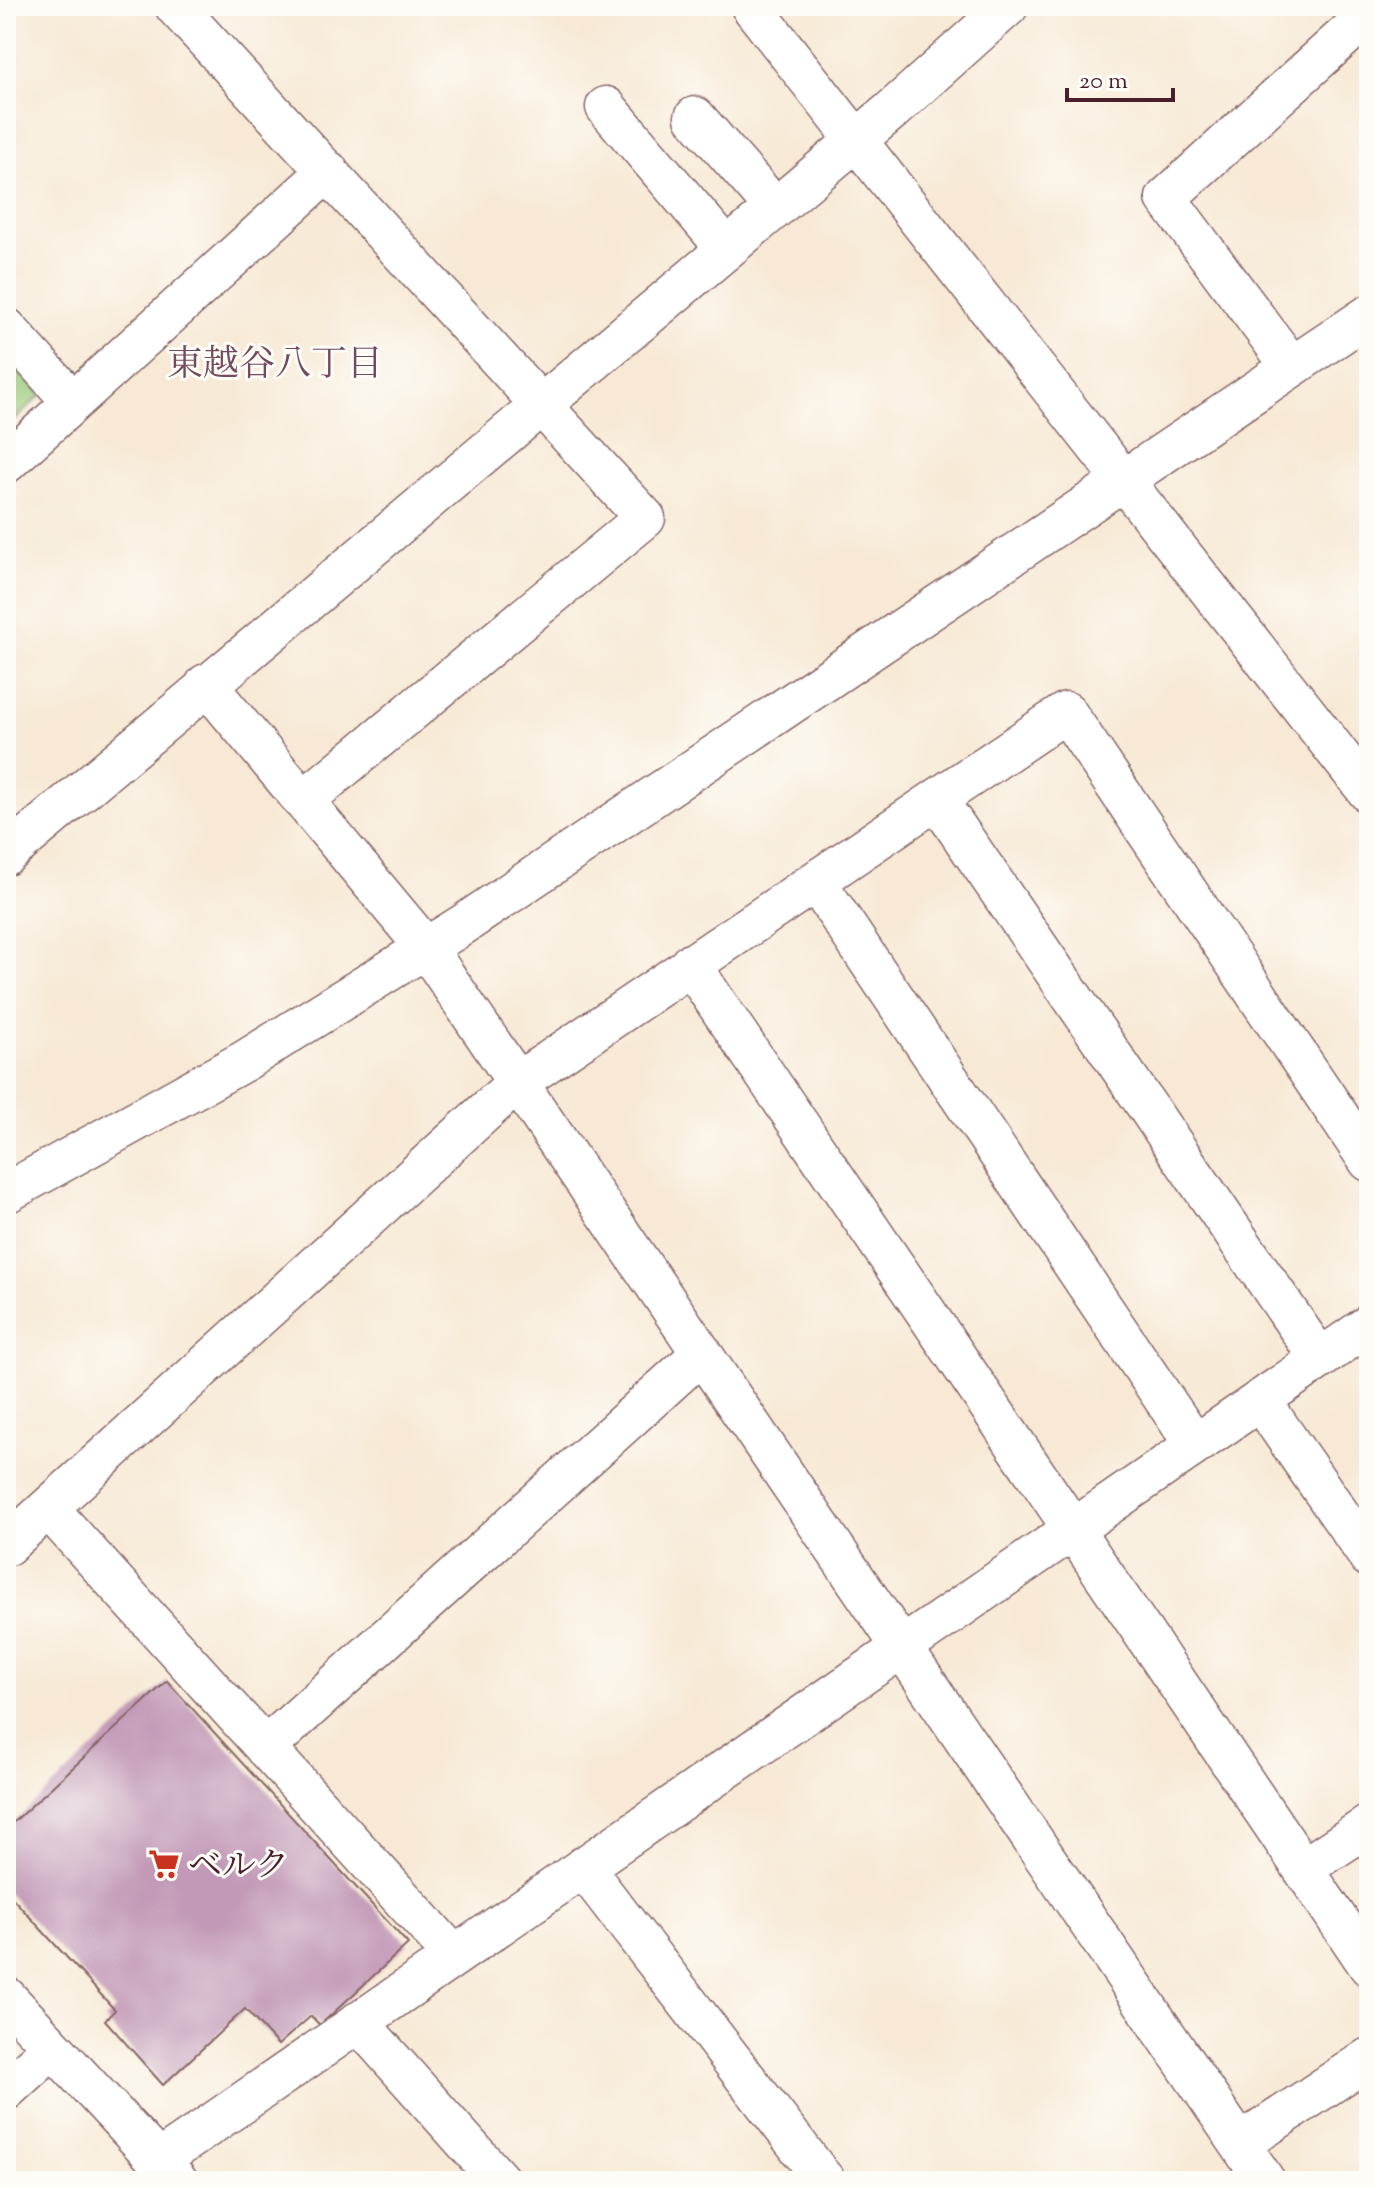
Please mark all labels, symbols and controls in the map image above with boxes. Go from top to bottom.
scale bar [1067,52,1173,102]
text: 20 m [1079,65,1128,99]
district label: 東越谷八丁目 [167,340,383,392]
place label: ベルク [188,1843,289,1892]
supermarket icon: ベルク [147,1847,181,1881]

